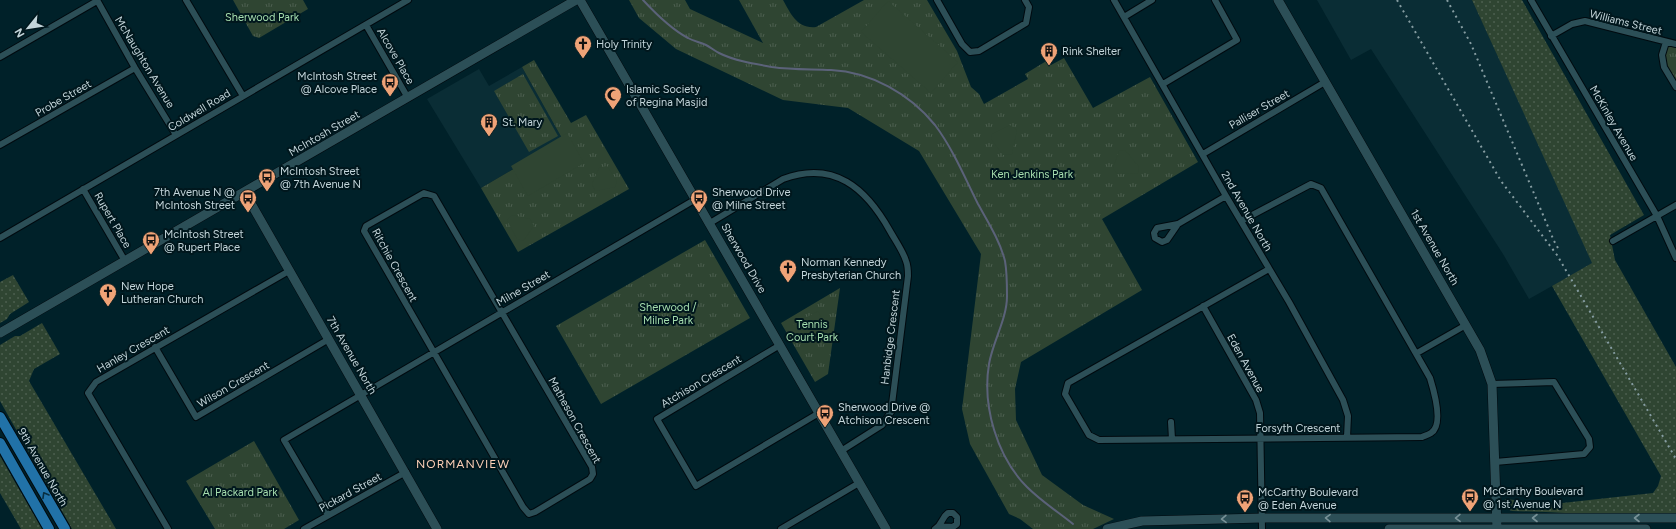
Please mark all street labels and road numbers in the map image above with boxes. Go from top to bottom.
street label: Williams Street [1588,7,1663,38]
street label: McNaughton Avenue [112,14,177,110]
street label: Alcove Place [374,26,417,87]
street label: Probe Street [33,77,94,120]
street label: McKinley Avenue [1587,83,1640,163]
street label: Coldwell Road [166,87,233,134]
street label: Palliser Street [1227,87,1292,132]
street label: McIntosh Street [287,108,362,159]
street label: 2nd Avenue North [1218,169,1275,254]
street label: Rupert Place [91,190,134,251]
street label: 1st Avenue North [1408,207,1462,287]
street label: Sherwood Drive [718,221,769,295]
street label: Ritchie Crescent [369,226,420,304]
street label: Milne Street [494,268,552,309]
street label: Hanbidge Crescent [878,289,903,385]
street label: 7th Avenue North [324,314,379,396]
street label: Hanley Crescent [95,323,172,376]
street label: Eden Avenue [1224,332,1267,395]
street label: Atchison Crescent [659,352,744,411]
street label: Wilson Crescent [195,359,272,410]
street label: Matheson Crescent [545,375,604,466]
street label: Forsyth Crescent [1256,422,1340,435]
street label: 9th Avenue North [15,426,70,509]
street label: Pickard Street [317,470,384,515]

